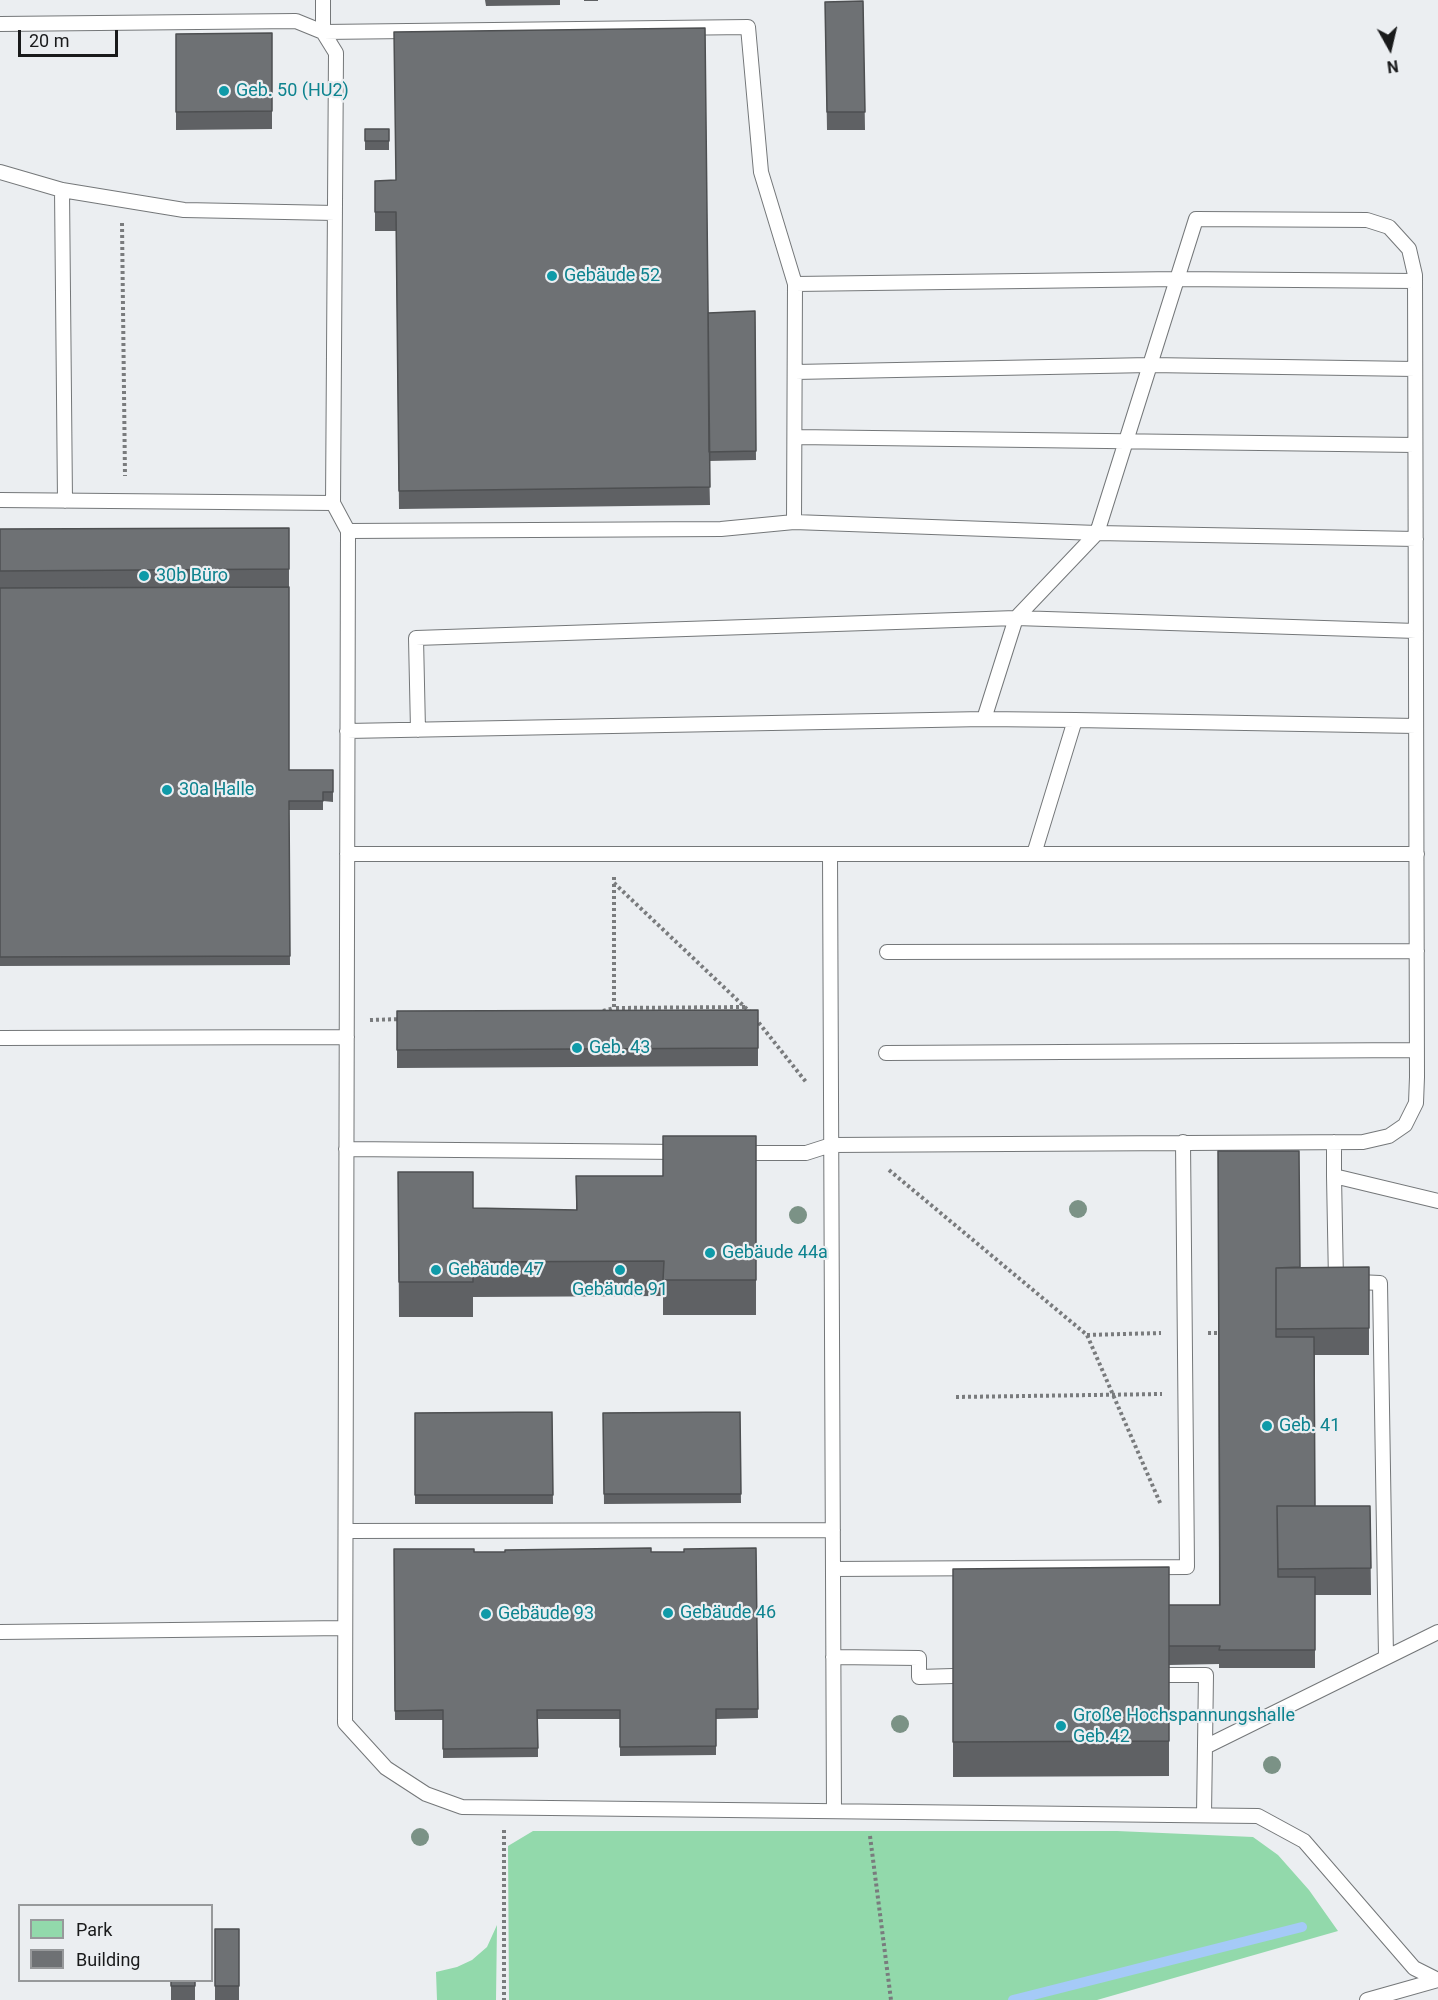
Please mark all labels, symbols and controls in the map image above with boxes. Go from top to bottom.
scale bar [21,18,122,56]
north arrow [1360,18,1420,78]
text: 20 m [29,30,69,51]
text: N [1386,56,1399,77]
place label: Geb. 50 (HU2) [236,80,349,102]
marker: Geb. 50 (HU2) [217,84,231,98]
place label: Gebäude 52 [564,265,660,287]
marker: Gebäude 52 [545,269,559,283]
place label: 30b Büro [156,565,228,587]
marker: 30b Büro [137,569,151,583]
place label: 30a Halle [179,779,254,801]
marker: 30a Halle [160,783,174,797]
place label: Geb. 43 [589,1037,650,1059]
marker: Geb. 43 [570,1041,584,1055]
place label: Gebäude 44a [722,1242,828,1264]
marker: Gebäude 44a [703,1246,717,1260]
place label: Gebäude 47 [448,1259,544,1281]
marker: Gebäude 47 [429,1263,443,1277]
marker: Gebäude 91 [613,1263,627,1277]
place label: Gebäude 91 [572,1279,668,1301]
place label: Geb. 41 [1279,1415,1340,1437]
marker: Geb. 41 [1260,1419,1274,1433]
place label: Gebäude 46 [680,1602,776,1624]
place label: Gebäude 93 [498,1603,594,1625]
marker: Gebäude 46 [661,1606,675,1620]
marker: Gebäude 93 [479,1607,493,1621]
place label: Große Hochspannungshalle Geb.42 [1073,1705,1295,1748]
marker: Große Hochspannungshalle Geb.42 [1054,1719,1068,1733]
legend [18,1904,213,1982]
text: Park [76,1919,112,1940]
text: Building [76,1949,140,1970]

